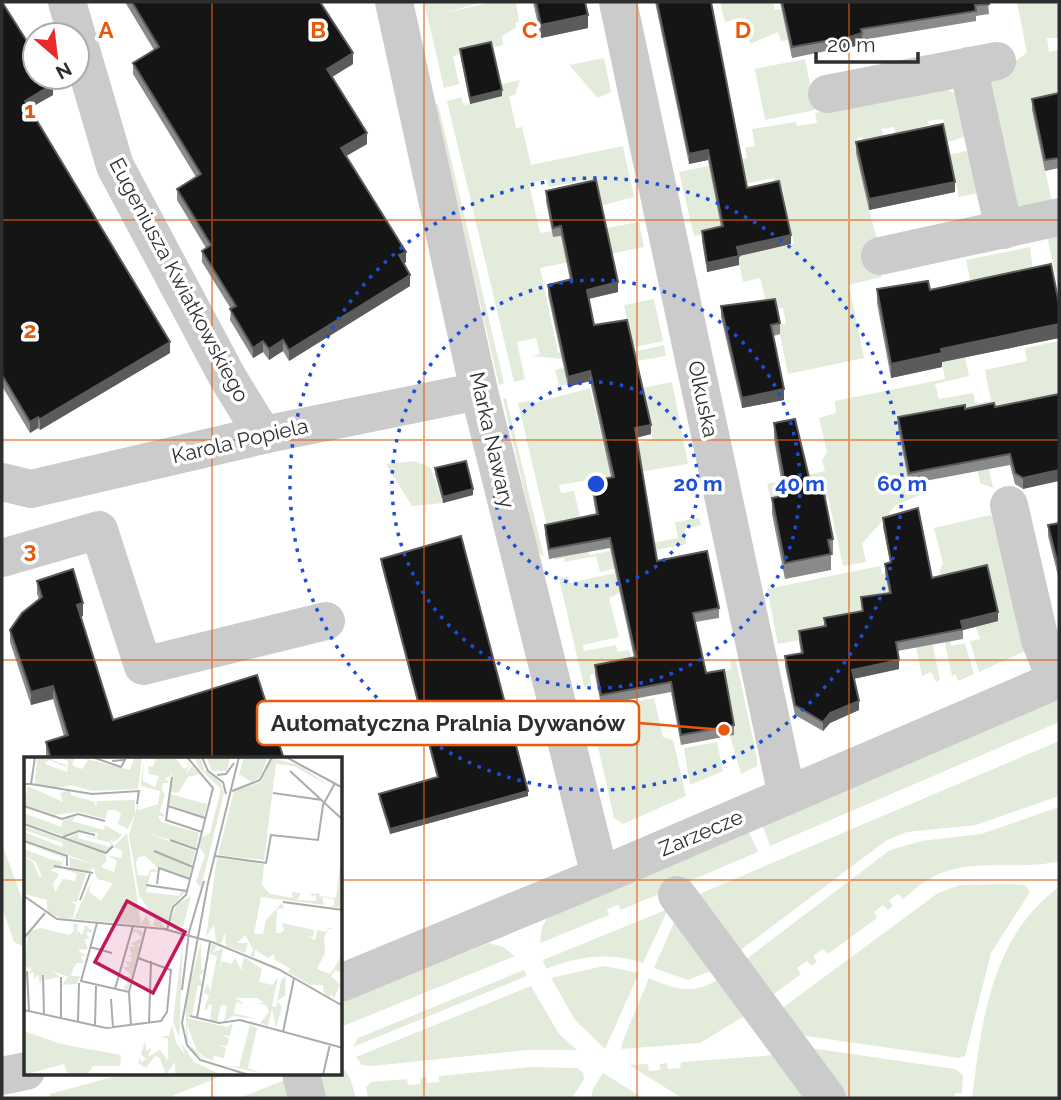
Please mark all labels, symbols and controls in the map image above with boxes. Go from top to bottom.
text: A [98,16,114,43]
text: B [310,16,326,43]
text: C [522,16,538,43]
text: D [735,16,751,43]
north arrow [21,21,91,91]
scale bar [816,21,918,65]
text: 20 m [827,32,875,57]
text: N [52,58,76,84]
text: 1 [24,96,36,123]
street label: Eugeniusza Kwiatkowskiego [104,153,255,406]
text: 2 [24,316,36,343]
street label: Olkuska [683,358,724,440]
street label: Marka Nawary [465,369,520,511]
street label: Karola Popiela [169,413,311,468]
text: 20 m [673,471,723,496]
text: 40 m [775,471,825,496]
text: 60 m [877,471,927,496]
centre of rings [584,472,608,496]
text: 3 [24,536,36,563]
callout: Automatyczna Pralnia Dywanów [257,701,639,745]
text: Automatyczna Pralnia Dywanów [271,709,626,736]
inset map [24,757,343,1076]
street label: Zarzecze [655,804,746,861]

